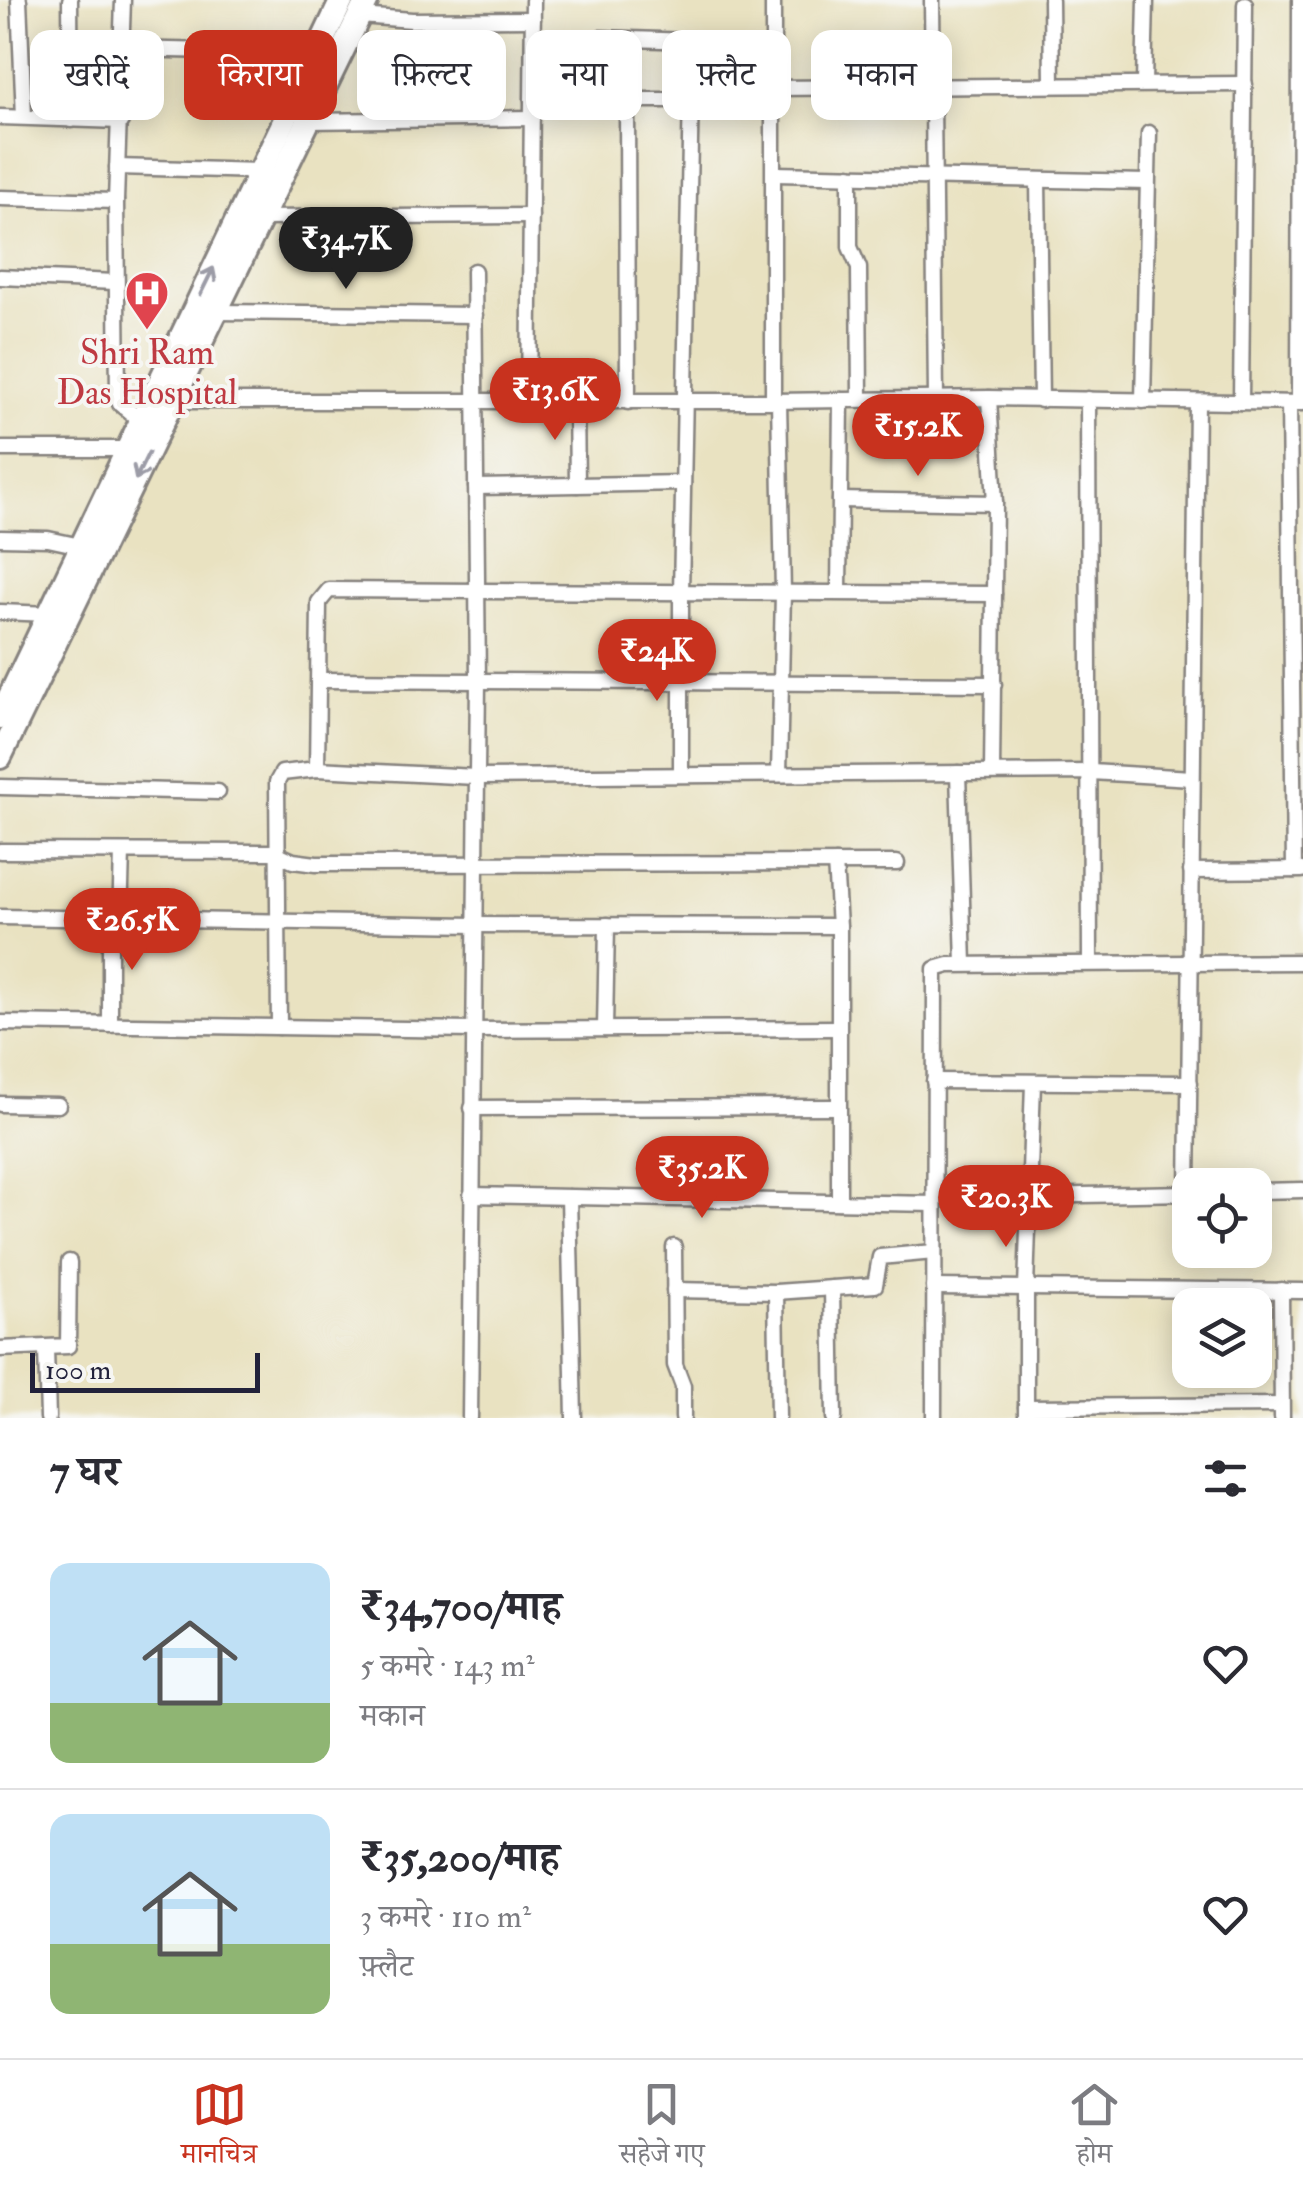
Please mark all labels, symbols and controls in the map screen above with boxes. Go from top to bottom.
chip: खरीदें [30,30,164,120]
chip: किराया [184,30,337,120]
chip: फ़िल्टर [357,30,506,120]
chip: नया [526,30,642,120]
chip: फ़्लैट [662,30,791,120]
chip: मकान [811,30,952,120]
pin: ₹34.7K [265,207,427,292]
text: ₹34.7K [301,219,391,259]
one-way arrow [199,267,218,297]
hospital icon: Shri Ram Das Hospital [124,270,170,331]
place label: Shri Ram Das Hospital [57,331,237,415]
pin: ₹13.6K [474,358,636,443]
text: ₹13.6K [512,370,598,410]
pin: ₹15.2K [837,394,999,479]
text: ₹15.2K [874,406,962,446]
one-way arrow [131,450,150,480]
pin: ₹24K [598,619,716,704]
text: ₹24K [620,631,694,671]
pin: ₹26.5K [51,888,213,973]
text: ₹26.5K [86,900,178,940]
pin: ₹35.2K [621,1136,783,1221]
text: ₹35.2K [658,1148,746,1188]
pin: ₹20.3K [925,1165,1087,1250]
map controls [1172,1168,1272,1388]
button: locate [1172,1168,1272,1268]
text: ₹20.3K [960,1177,1052,1217]
button: layers [1172,1288,1272,1388]
scale bar [30,1348,260,1392]
text: 100 m [45,1353,111,1388]
text: 7 घर [50,1446,120,1498]
icon: filters [1198,1451,1253,1506]
text: ₹34,700/माह [360,1581,562,1633]
icon: home [130,1603,250,1723]
icon: heart [1198,1636,1253,1691]
text: 5 कमरे · 143 m² [360,1646,535,1686]
text: मकान [360,1696,425,1736]
text: ₹35,200/माह [360,1832,560,1884]
icon: home [130,1854,250,1974]
icon: heart [1198,1887,1253,1942]
text: 3 कमरे · 110 m² [360,1897,531,1937]
text: फ़्लैट [360,1947,413,1987]
tab: मानचित्र [181,2077,257,2181]
tab: सहेजे गए [619,2077,705,2181]
tab: होम [1067,2077,1122,2181]

